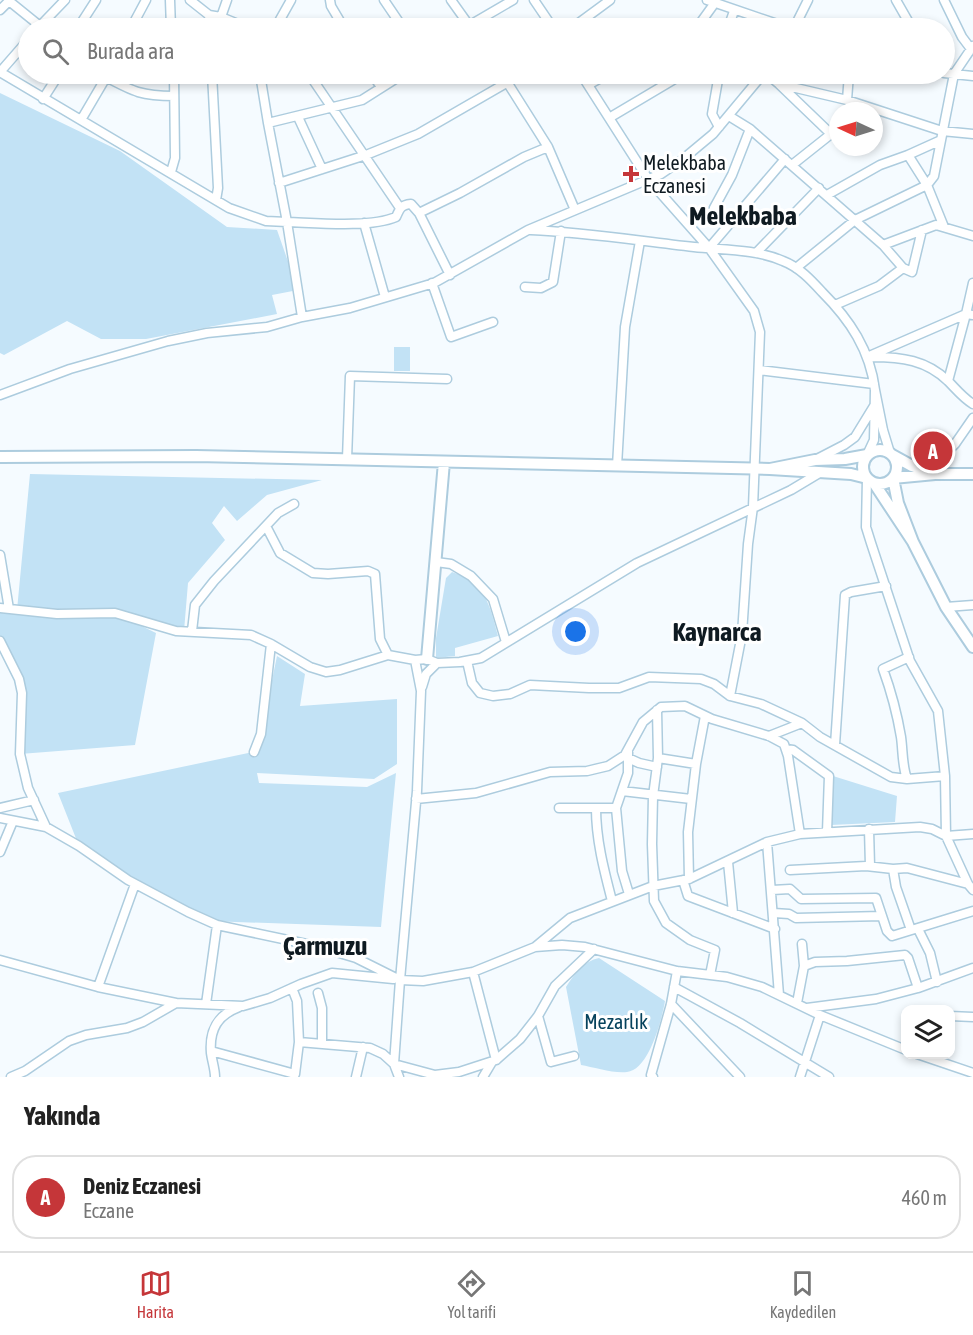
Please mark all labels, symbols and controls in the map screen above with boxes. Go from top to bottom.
search box [18,18,955,84]
icon: search [39,35,72,68]
text: Burada ara [87,38,175,64]
north arrow [829,102,883,156]
place label: Melekbaba Eczanesi [643,151,726,197]
marker: Melekbaba Eczanesi [624,167,638,181]
district label: Melekbaba [689,201,797,231]
pin: A [914,428,952,474]
your location [561,617,590,646]
district label: Kaynarca [672,617,762,647]
district label: Çarmuzu [283,931,367,961]
map controls [901,1005,955,1059]
button: layers [901,1005,955,1059]
park label: Mezarlık [584,1010,648,1033]
text: Yakında [24,1101,100,1131]
text: Deniz Eczanesi [83,1173,201,1199]
text: A [41,1186,50,1209]
text: 460 m [902,1186,947,1209]
text: Eczane [83,1199,134,1222]
tab: Harita [137,1267,174,1321]
tab: Yol tarifi [447,1267,496,1321]
tab: Kaydedilen [770,1267,836,1321]

